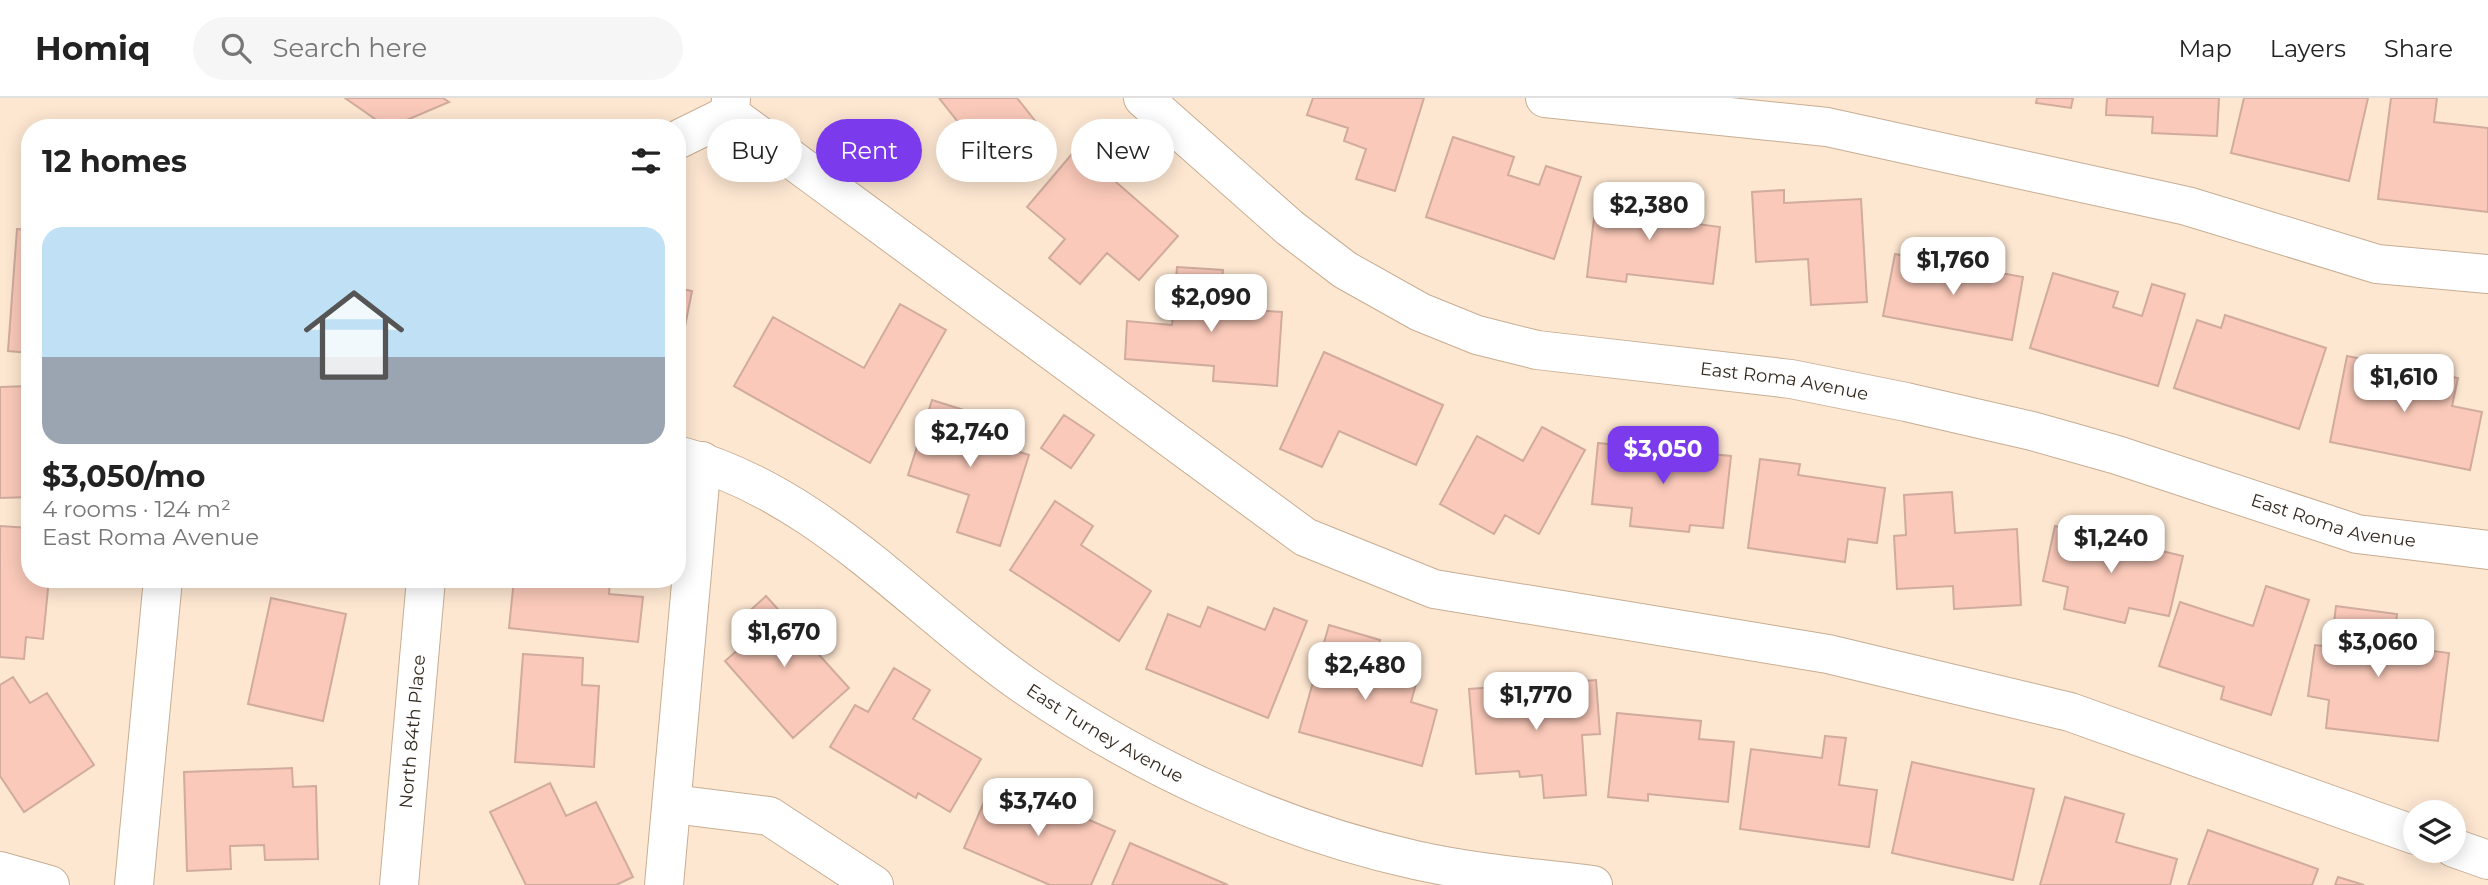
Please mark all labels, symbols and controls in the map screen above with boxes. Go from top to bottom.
search box [193,17,683,80]
text: Homiq [35,28,151,68]
icon: search [217,29,255,67]
text: Search here [273,32,427,64]
text: Map [2178,34,2232,63]
text: Layers [2270,34,2346,63]
text: Share [2384,34,2453,63]
chip: Buy [707,119,802,182]
chip: Rent [816,119,922,182]
chip: Filters [936,119,1057,182]
chip: New [1071,119,1174,182]
icon: filters [627,142,665,180]
text: 12 homes [42,143,187,180]
pin: $2,380 [1592,183,1706,242]
text: $2,380 [1609,191,1689,219]
pin: $1,760 [1896,238,2010,297]
text: $1,760 [1916,246,1990,274]
icon: home [291,272,417,398]
pin: $2,090 [1154,274,1268,334]
text: $2,090 [1171,283,1251,311]
pin: $1,610 [2347,354,2461,414]
street label: East Roma Avenue [1699,358,1870,405]
text: $1,610 [2370,363,2438,391]
pin: $2,740 [913,410,1027,469]
text: $2,740 [931,418,1009,446]
pin: $3,050 [1606,426,1720,486]
text: $3,050 [1624,435,1702,463]
text: $3,050/mo [42,458,205,495]
street label: East Roma Avenue [2248,489,2417,552]
text: 4 rooms · 124 m² [42,495,231,523]
pin: $1,240 [2054,516,2168,575]
text: East Roma Avenue [42,523,259,551]
text: $1,240 [2074,524,2148,552]
pin: $1,670 [727,610,841,669]
text: $1,670 [747,618,821,646]
pin: $3,060 [2321,620,2435,679]
text: $3,060 [2338,628,2418,656]
pin: $2,480 [1308,642,1422,702]
text: $2,480 [1324,651,1406,679]
street label: North 84th Place [395,654,430,810]
pin: $1,770 [1479,672,1593,732]
street label: East Turney Avenue [1022,679,1187,788]
text: $1,770 [1500,681,1572,709]
pin: $3,740 [981,778,1095,838]
text: $3,740 [999,787,1077,815]
map controls [2403,800,2466,863]
button: layers [2403,800,2466,863]

